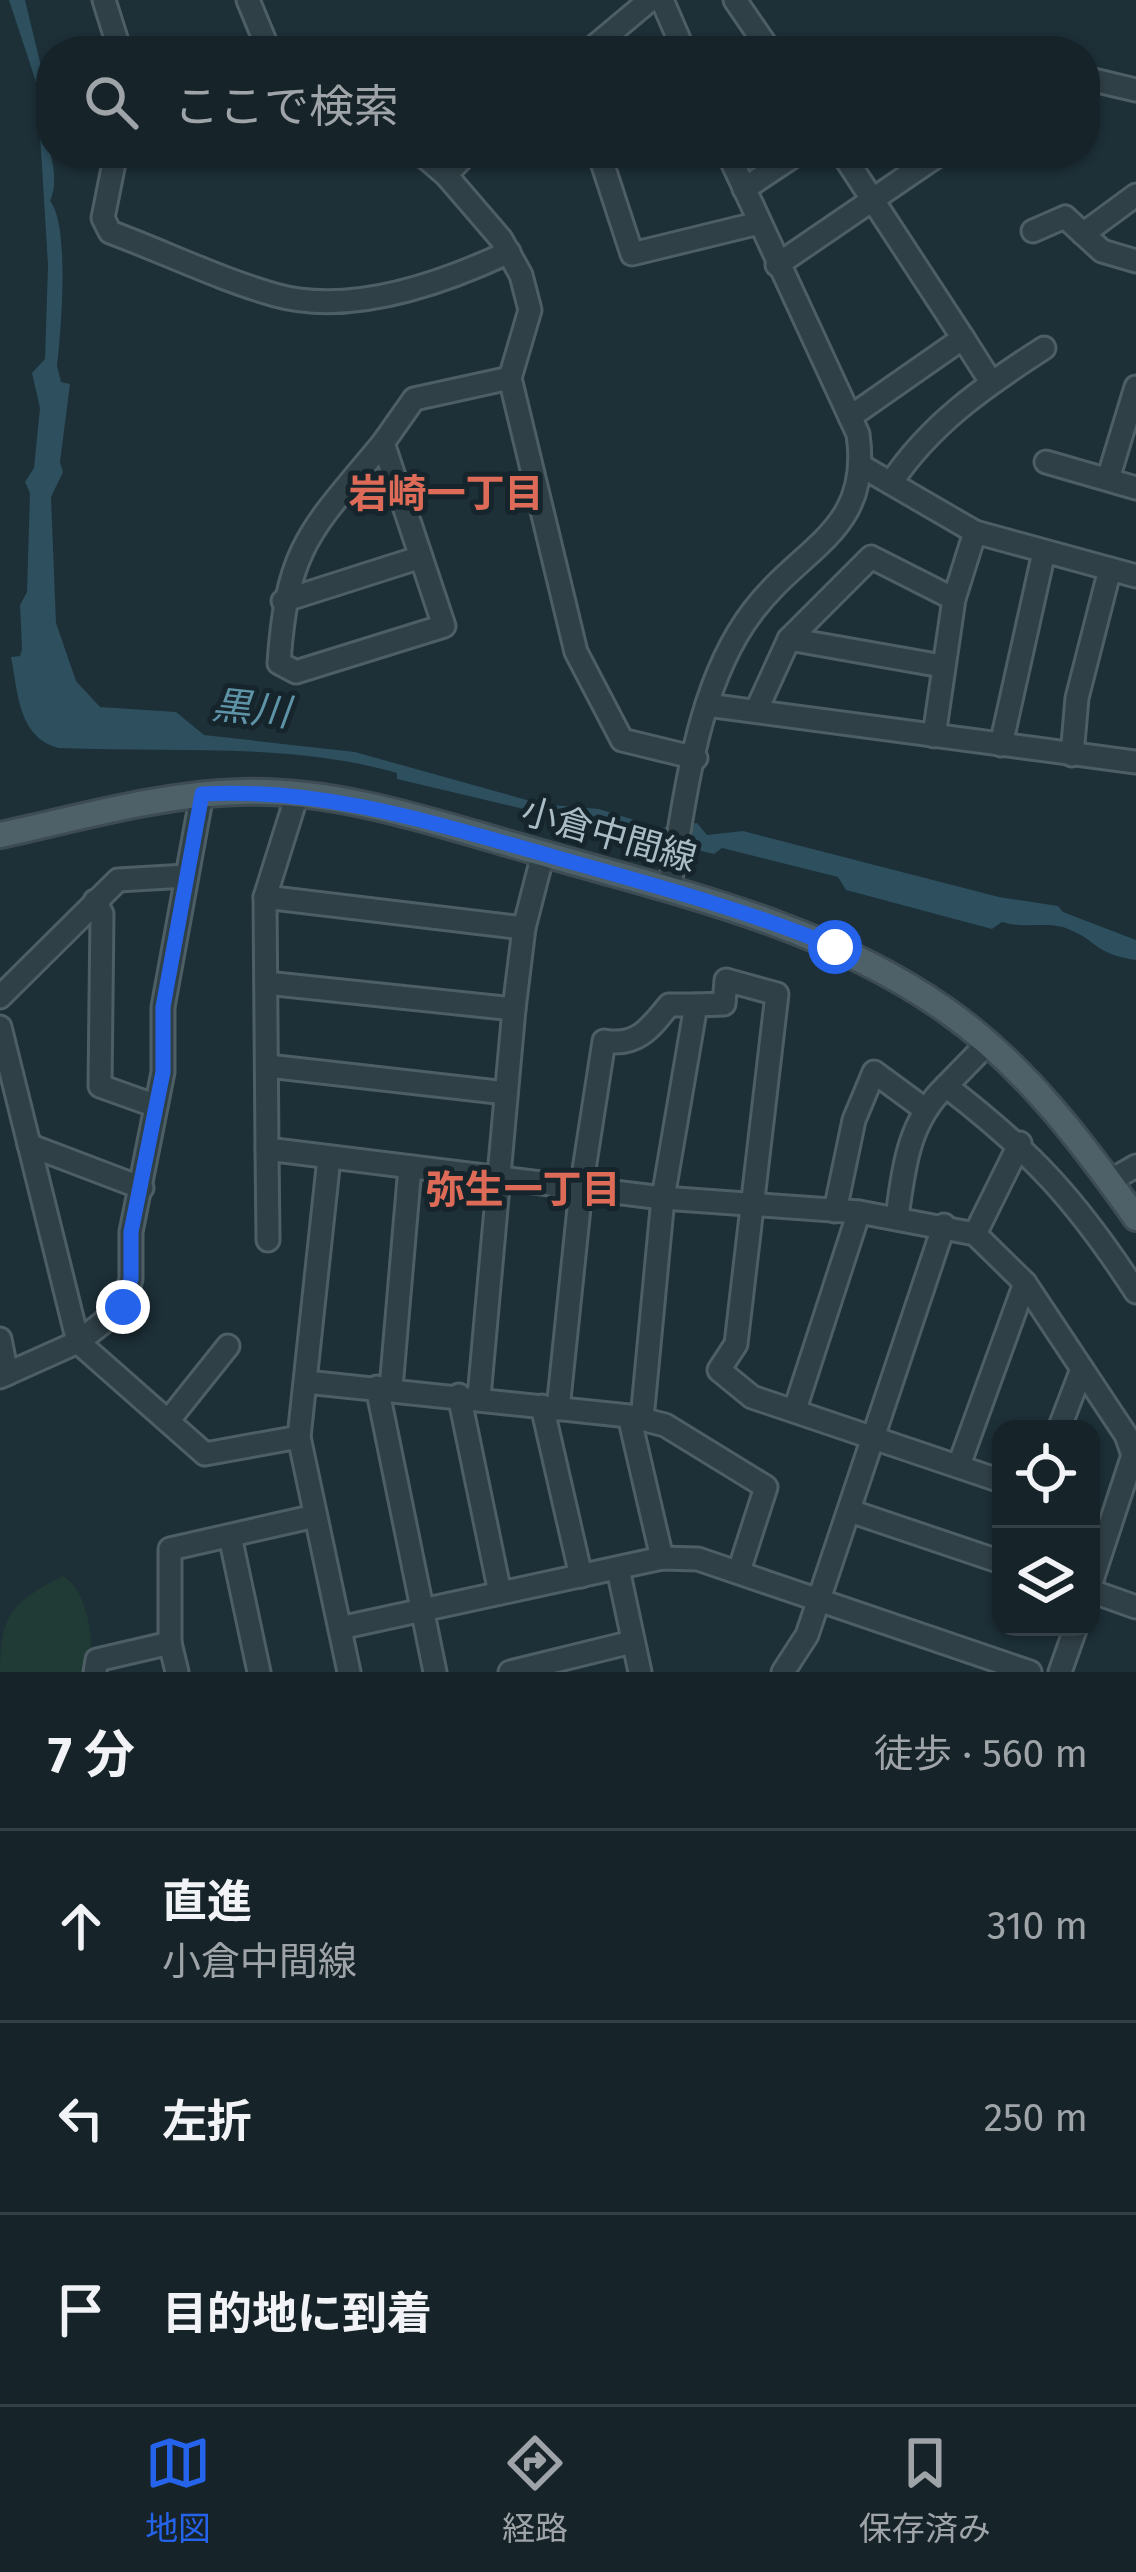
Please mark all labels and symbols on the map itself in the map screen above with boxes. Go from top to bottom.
district label: 岩崎一丁目 [348,471,544,517]
water label: 黒川 [210,682,296,736]
street label: 小倉中間線 [516,789,702,881]
route start [808,920,862,974]
district label: 弥生一丁目 [425,1167,621,1213]
route end [96,1280,150,1334]

